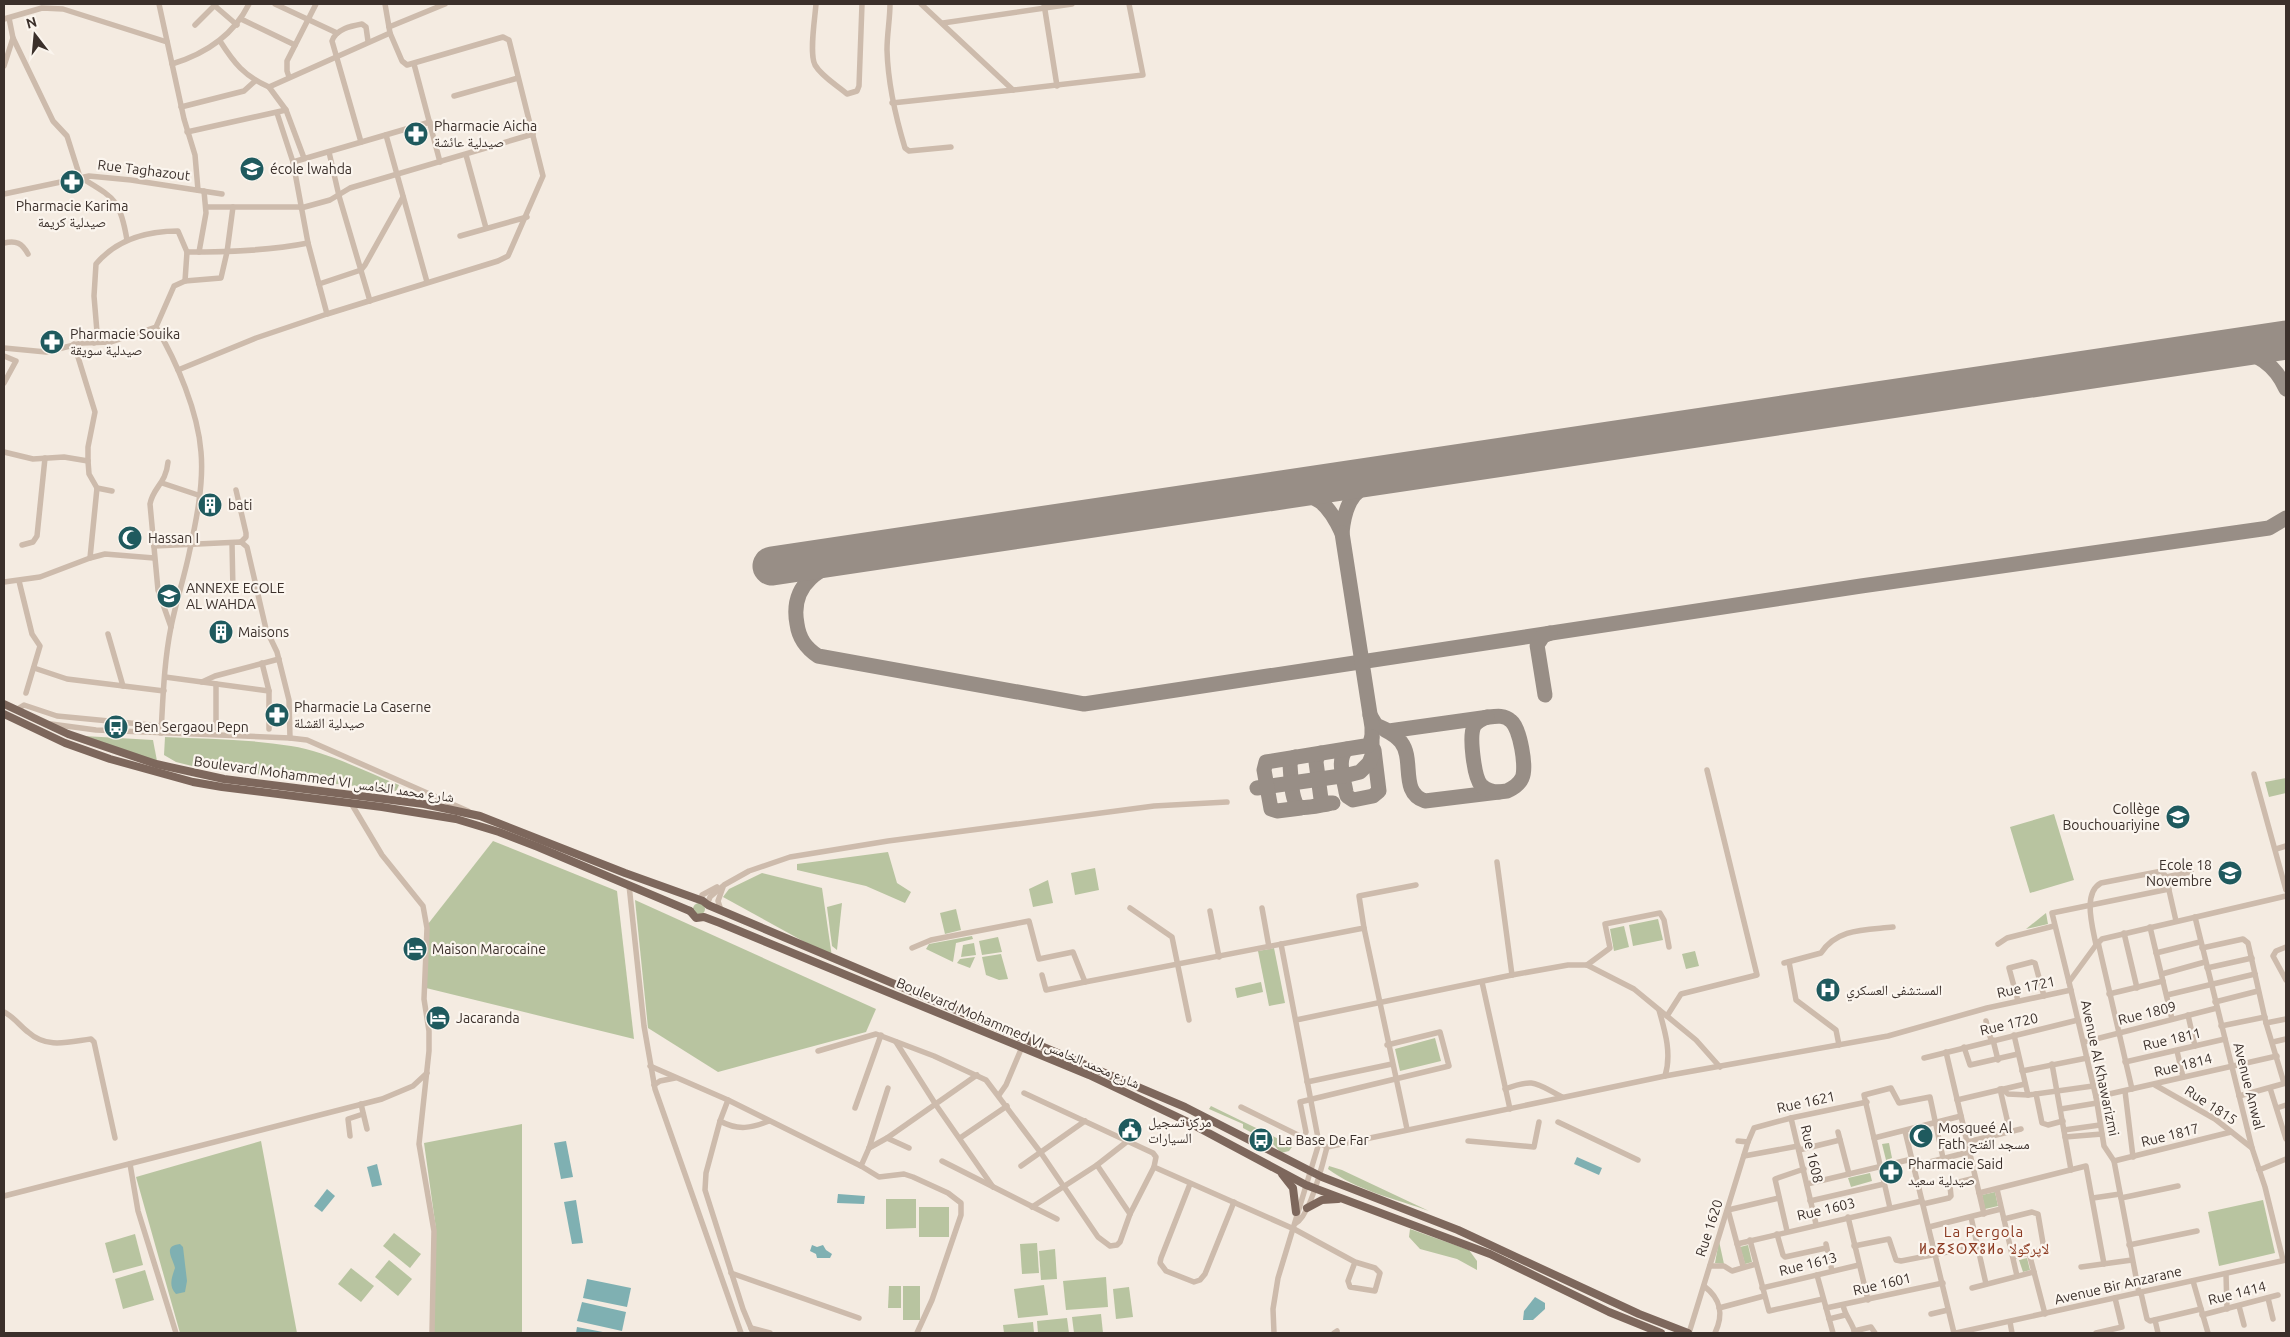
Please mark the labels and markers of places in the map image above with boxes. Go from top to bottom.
place label: Pharmacie Aicha صيدلية عائشة [434,118,537,150]
pharmacy icon: Pharmacie Aicha صيدلية عائشة [403,121,429,147]
school or university icon: école lwahda [239,156,265,182]
place label: école lwahda [270,161,352,177]
pharmacy icon: Pharmacie Karima صيدلية كريمة [59,169,85,195]
place label: Pharmacie Karima صيدلية كريمة [16,198,128,231]
place label: Pharmacie Souika صيدلية سويقة [70,326,180,359]
pharmacy icon: Pharmacie Souika صيدلية سويقة [39,329,65,355]
building icon: bati [197,492,223,518]
place label: bati [228,497,252,513]
mosque icon: Hassan I [117,525,143,551]
place label: Hassan I [148,530,199,546]
place label: ANNEXE ECOLE AL WAHDA [186,580,285,612]
school or university icon: ANNEXE ECOLE AL WAHDA [156,583,182,609]
building icon: Maisons [208,619,234,645]
place label: Maisons [238,624,289,640]
place label: Pharmacie La Caserne صيدلية القشلة [294,699,431,731]
pharmacy icon: Pharmacie La Caserne صيدلية القشلة [264,702,290,728]
bus stop icon: Ben Sergaou Pepn [103,714,129,740]
place label: Ben Sergaou Pepn [134,719,249,735]
place label: Collège Bouchouariyine [2062,801,2160,833]
school or university icon: Collège Bouchouariyine [2165,804,2191,830]
place label: Ecole 18 Novembre [2146,857,2212,889]
school or university icon: Ecole 18 Novembre [2217,860,2243,886]
hotel icon: Maison Marocaine [402,936,428,962]
place label: Maison Marocaine [432,941,546,957]
hospital icon: المستشفى العسكري [1815,977,1841,1003]
place label: المستشفى العسكري [1846,982,1942,1002]
hotel icon: Jacaranda [425,1005,451,1031]
place label: Jacaranda [456,1010,520,1026]
place label: مركز تسجيل السيارات [1148,1114,1211,1147]
public building icon: مركز تسجيل السيارات [1117,1117,1143,1143]
place label: Mosqueé Al Fath مسجد الفتح [1938,1120,2030,1154]
mosque icon: Mosqueé Al Fath مسجد الفتح [1908,1123,1934,1149]
bus stop icon: La Base De Far [1248,1127,1274,1153]
place label: La Base De Far [1278,1132,1369,1148]
place label: Pharmacie Said صيدلية سعيد [1908,1156,2003,1188]
pharmacy icon: Pharmacie Said صيدلية سعيد [1878,1159,1904,1185]

